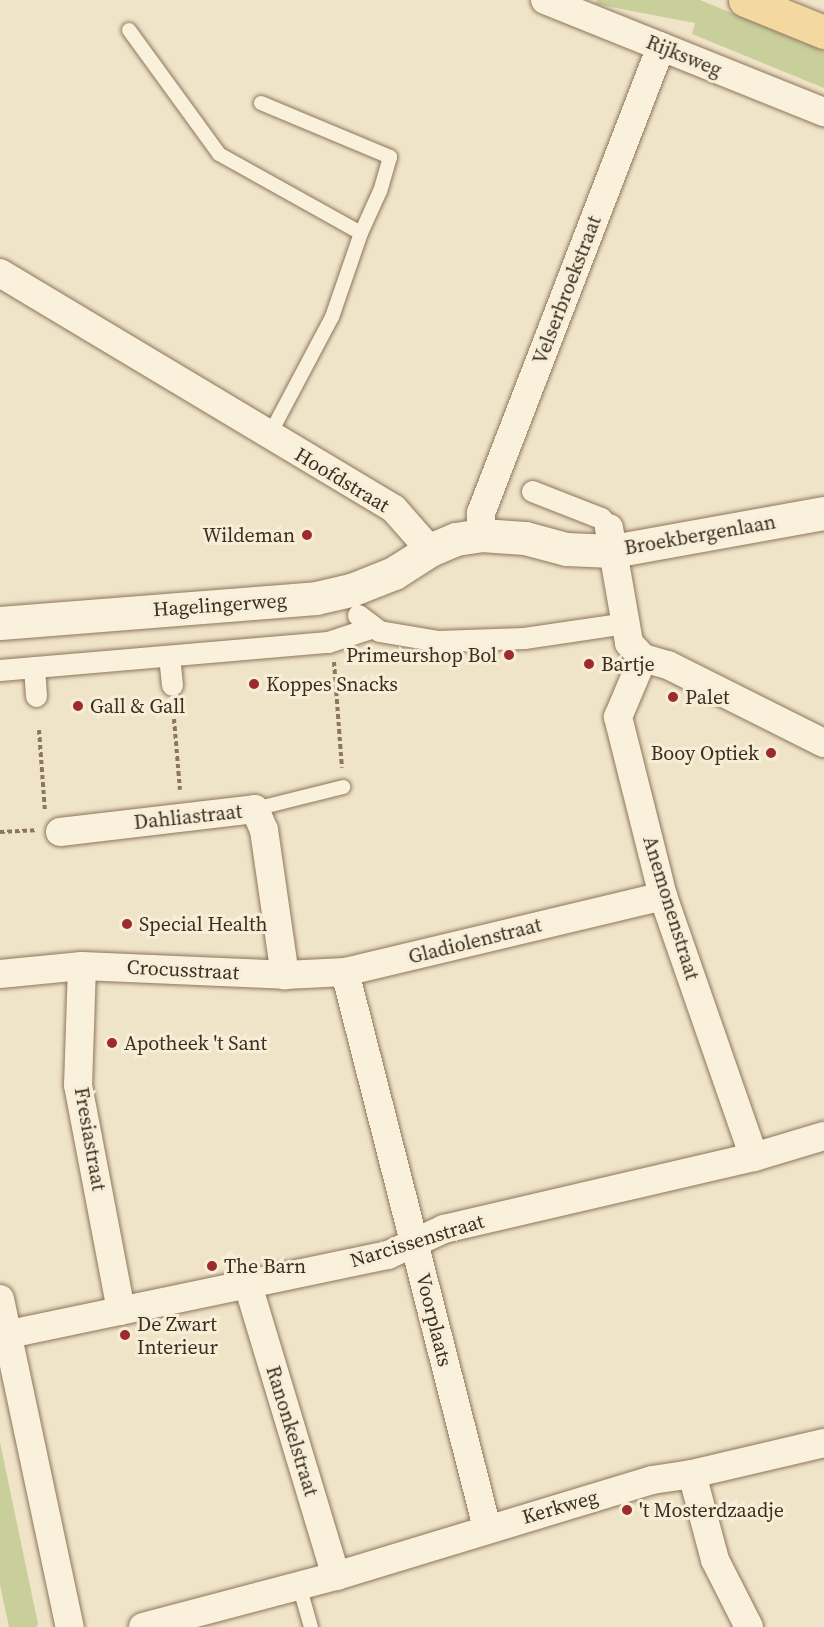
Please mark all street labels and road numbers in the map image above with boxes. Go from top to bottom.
street label: Rijksweg [643,30,725,82]
street label: Velserbroekstraat [528,212,606,368]
street label: Hoofdstraat [291,442,393,518]
street label: Broekbergenlaan [622,510,778,560]
street label: Hagelingerweg [152,588,288,622]
street label: Dahliastraat [133,799,243,835]
street label: Anemonenstraat [638,833,704,983]
street label: Gladiolenstraat [406,913,544,969]
street label: Crocusstraat [126,955,240,985]
street label: Fresiastraat [69,1085,111,1193]
street label: Narcissenstraat [347,1209,487,1273]
street label: Voorplaats [411,1271,457,1369]
street label: Ranonkelstraat [261,1363,323,1499]
street label: Kerkweg [519,1485,601,1529]

